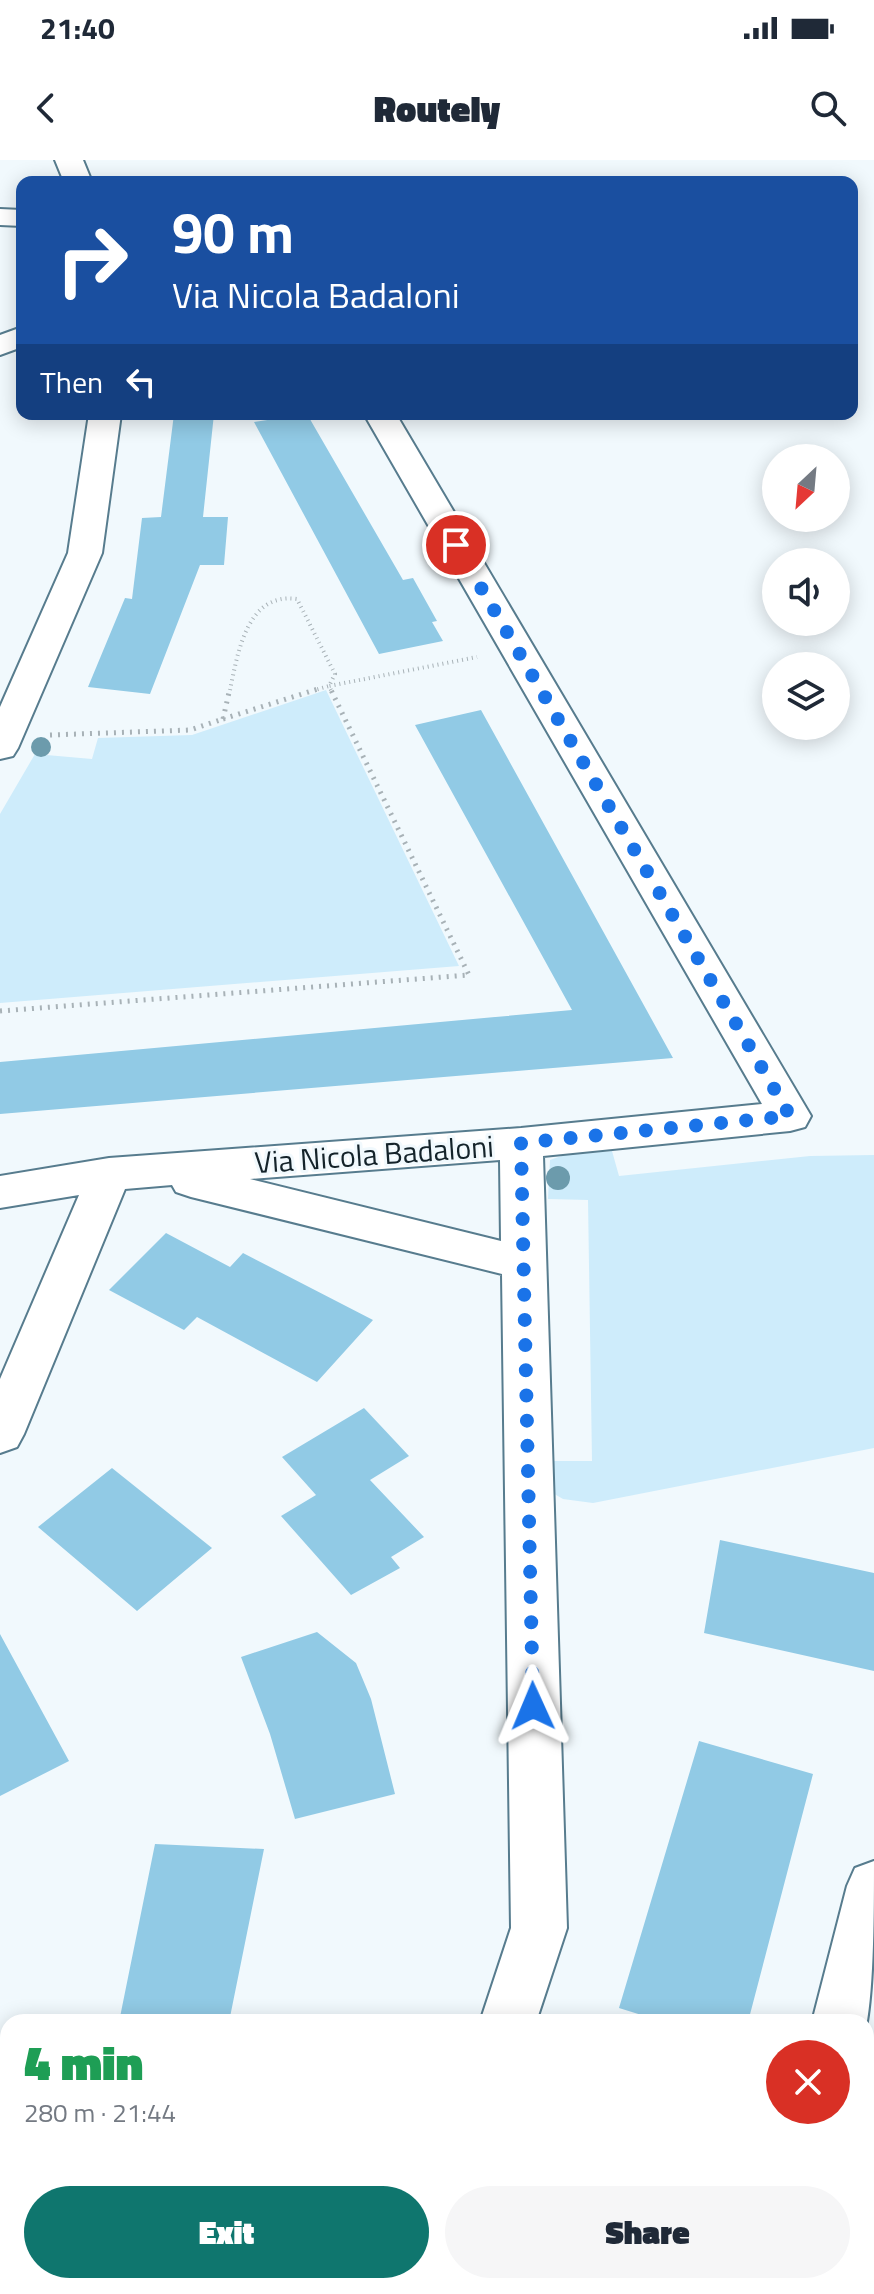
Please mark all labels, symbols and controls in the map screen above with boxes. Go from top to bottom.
text: 21:40 [40,5,115,51]
text: Routely [374,81,500,136]
icon: back [24,86,68,130]
icon: search [806,86,850,130]
text: 90 m [172,190,294,275]
icon: right [40,208,144,312]
text: Via Nicola Badaloni [172,267,460,322]
text: Then [40,359,103,405]
icon: left [119,360,163,404]
north arrow [762,444,850,532]
map controls [762,444,850,740]
pin [422,511,490,579]
icon: arrive [434,523,478,567]
button: sound [762,548,850,636]
button: layers [762,652,850,740]
street label: Via Nicola Badaloni [253,1123,495,1185]
position arrow [491,1664,575,1748]
text: 4 min [24,2026,143,2099]
button: close [766,2040,850,2124]
text: 280 m · 21:44 [24,2093,176,2132]
button: Exit [24,2186,429,2278]
button: Share [445,2186,850,2278]

